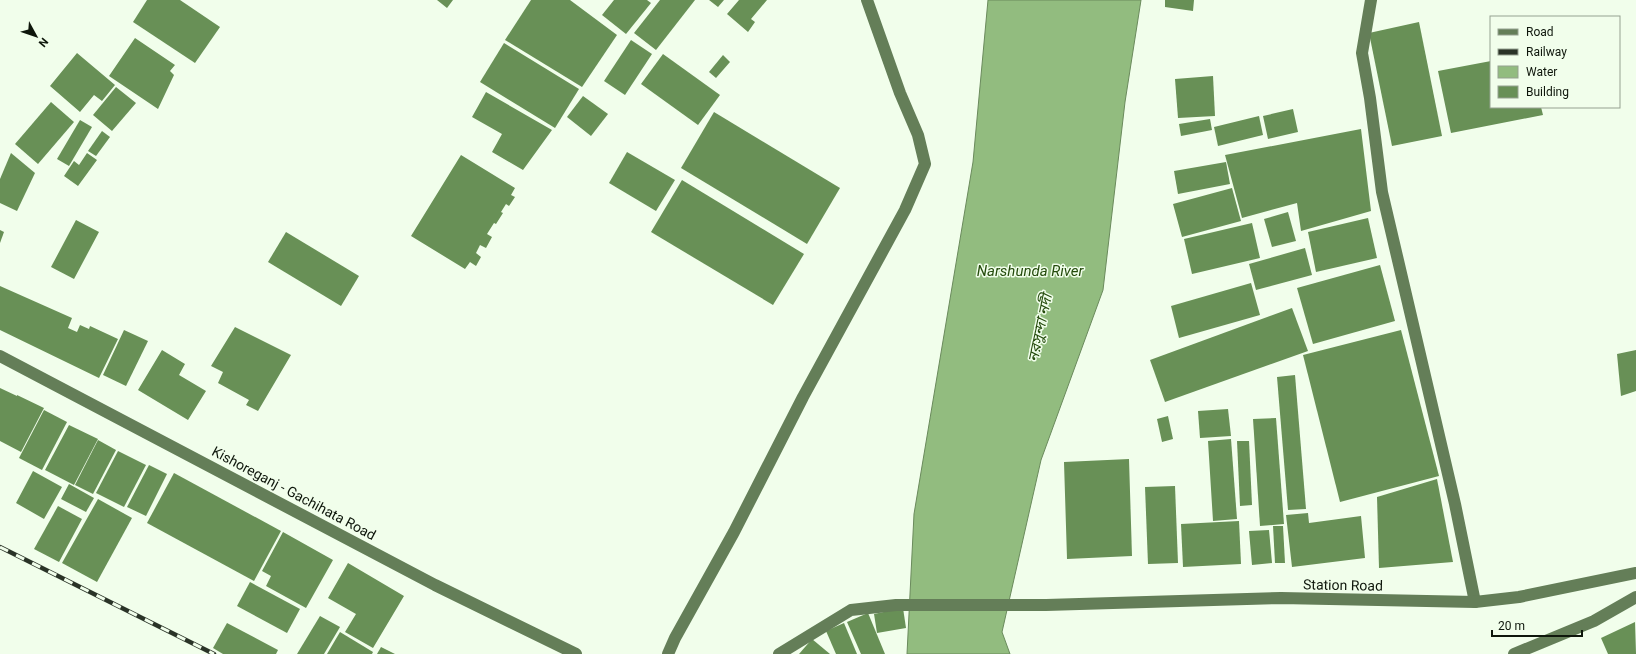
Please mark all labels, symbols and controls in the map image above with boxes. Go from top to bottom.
north arrow [16,16,56,56]
legend [1490,16,1620,108]
text: Road [1526,25,1554,39]
text: N [36,35,51,49]
text: Railway [1526,45,1567,59]
text: Water [1526,65,1557,79]
text: Building [1526,85,1569,99]
water label: Narshunda River [977,262,1084,280]
water label: নরসুন্দা নদী [1024,289,1057,364]
street label: Kishoreganj - Gachihata Road [209,443,379,543]
street label: Station Road [1303,576,1383,594]
scale bar [1492,612,1582,638]
text: 20 m [1498,619,1525,633]

